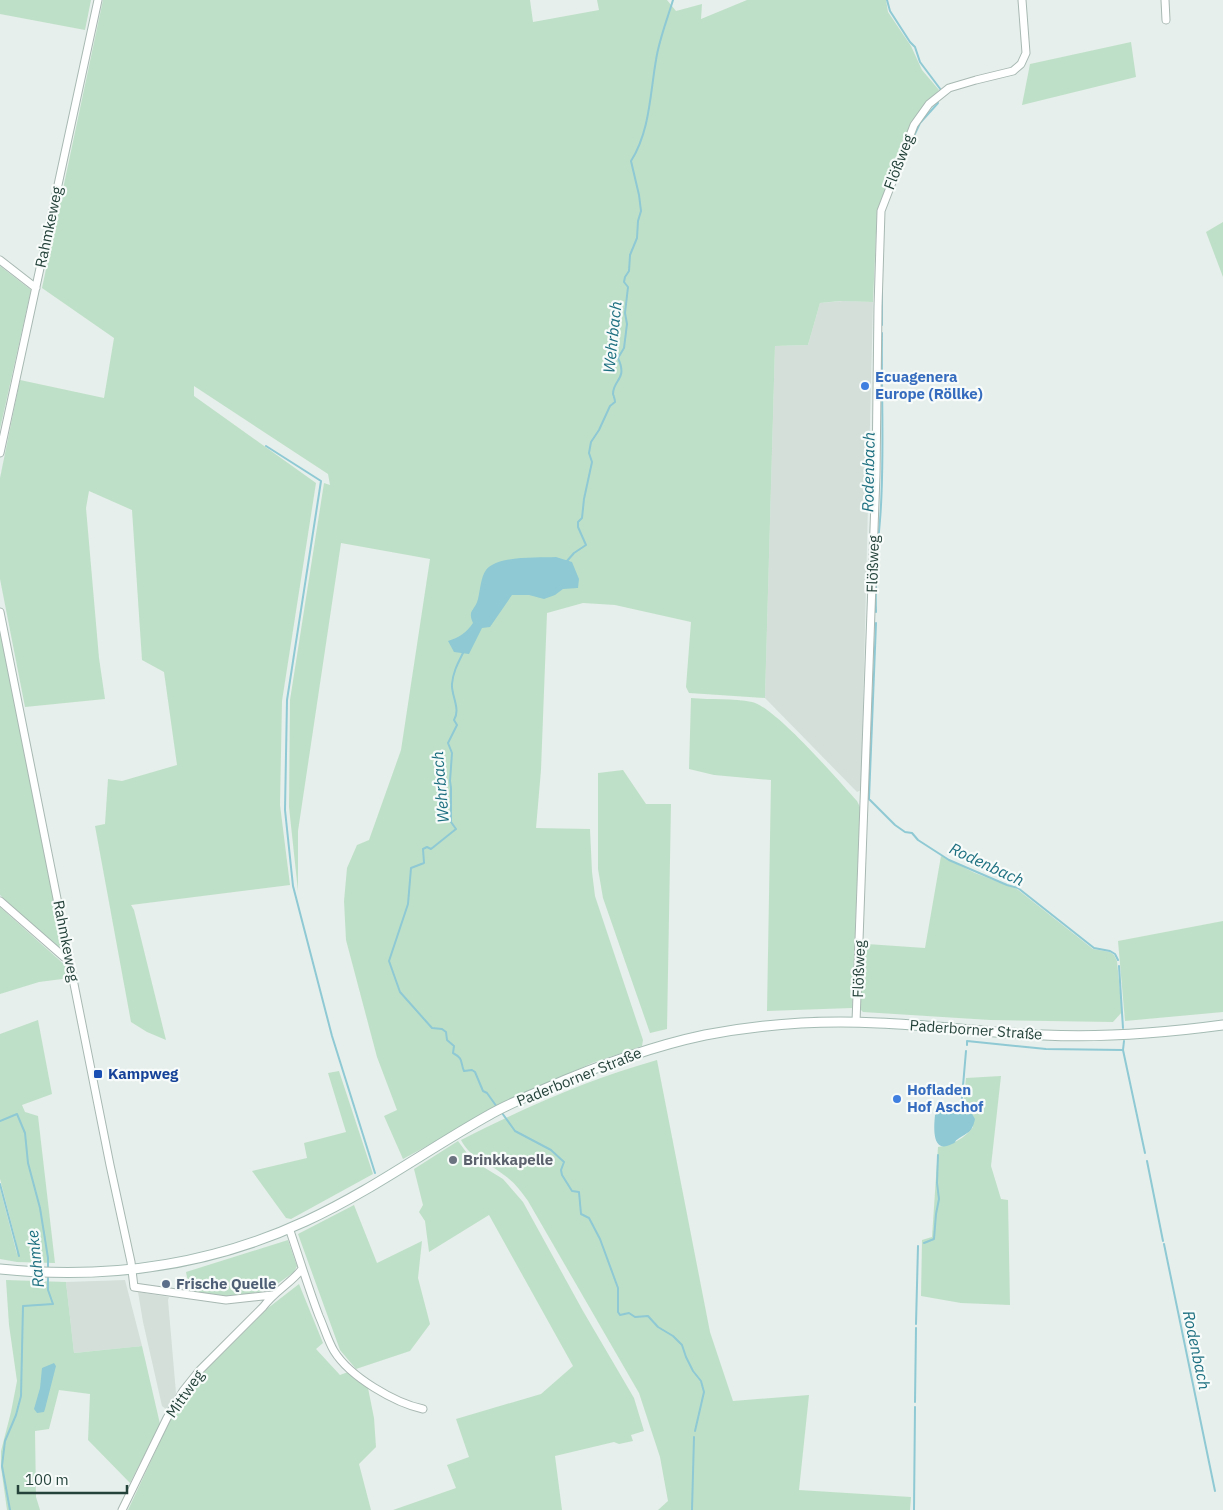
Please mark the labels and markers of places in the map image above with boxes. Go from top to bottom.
place label: Ecuagenera Europe (Röllke) [875,367,983,403]
marker: Ecuagenera Europe (Röllke) [859,380,871,392]
place label: Kampweg [108,1064,179,1083]
marker: Kampweg [92,1068,104,1080]
place label: Hofladen Hof Aschof [907,1080,984,1116]
marker: Hofladen Hof Aschof [891,1093,903,1105]
place label: Brinkkapelle [463,1150,553,1169]
marker: Brinkkapelle [447,1154,459,1166]
place label: Frische Quelle [176,1274,276,1293]
marker: Frische Quelle [160,1278,172,1290]

